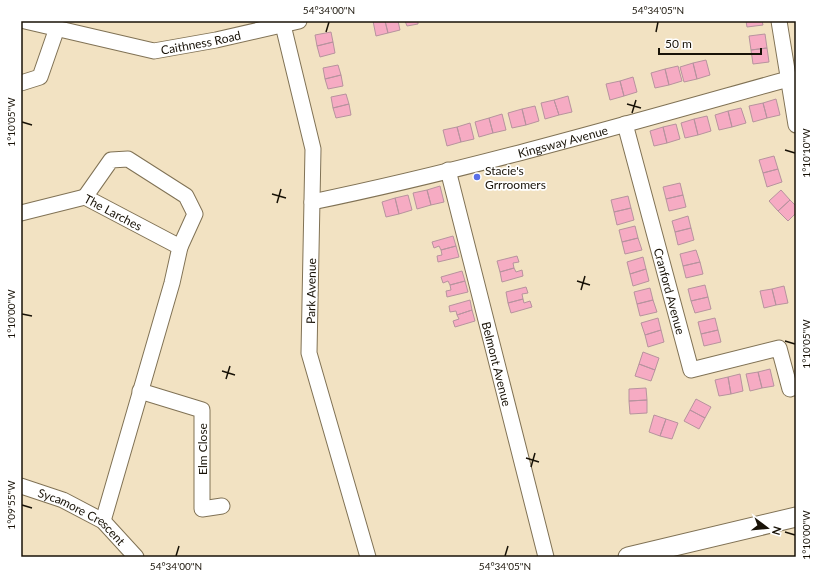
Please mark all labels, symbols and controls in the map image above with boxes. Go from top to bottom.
text: 54°34'00"N [303,4,355,16]
text: 54°34'05"N [632,4,684,16]
street label: Caithness Road [160,27,242,57]
scale bar [659,30,761,56]
text: 50 m [665,36,692,51]
text: 1°10'05"W [5,97,17,147]
street label: Kingsway Avenue [516,122,609,161]
text: 1°10'10"W [800,128,812,178]
place label: Stacie's Grrroomers [485,163,546,192]
marker: Stacie's Grrroomers [472,172,482,182]
street label: The Larches [82,191,145,233]
street label: Cranford Avenue [651,246,689,336]
street label: Park Avenue [303,258,319,324]
text: 1°10'00"W [5,289,17,339]
text: 1°10'05"W [800,319,812,369]
street label: Belmont Avenue [479,320,515,408]
street label: Elm Close [195,423,210,475]
text: 1°09'55"W [5,480,17,530]
street label: Sycamore Crescent [36,485,129,549]
north arrow [747,508,787,548]
text: 1°10'00"W [800,510,812,560]
text: N [770,525,785,537]
text: 54°34'00"N [150,560,202,572]
text: 54°34'05"N [479,560,531,572]

